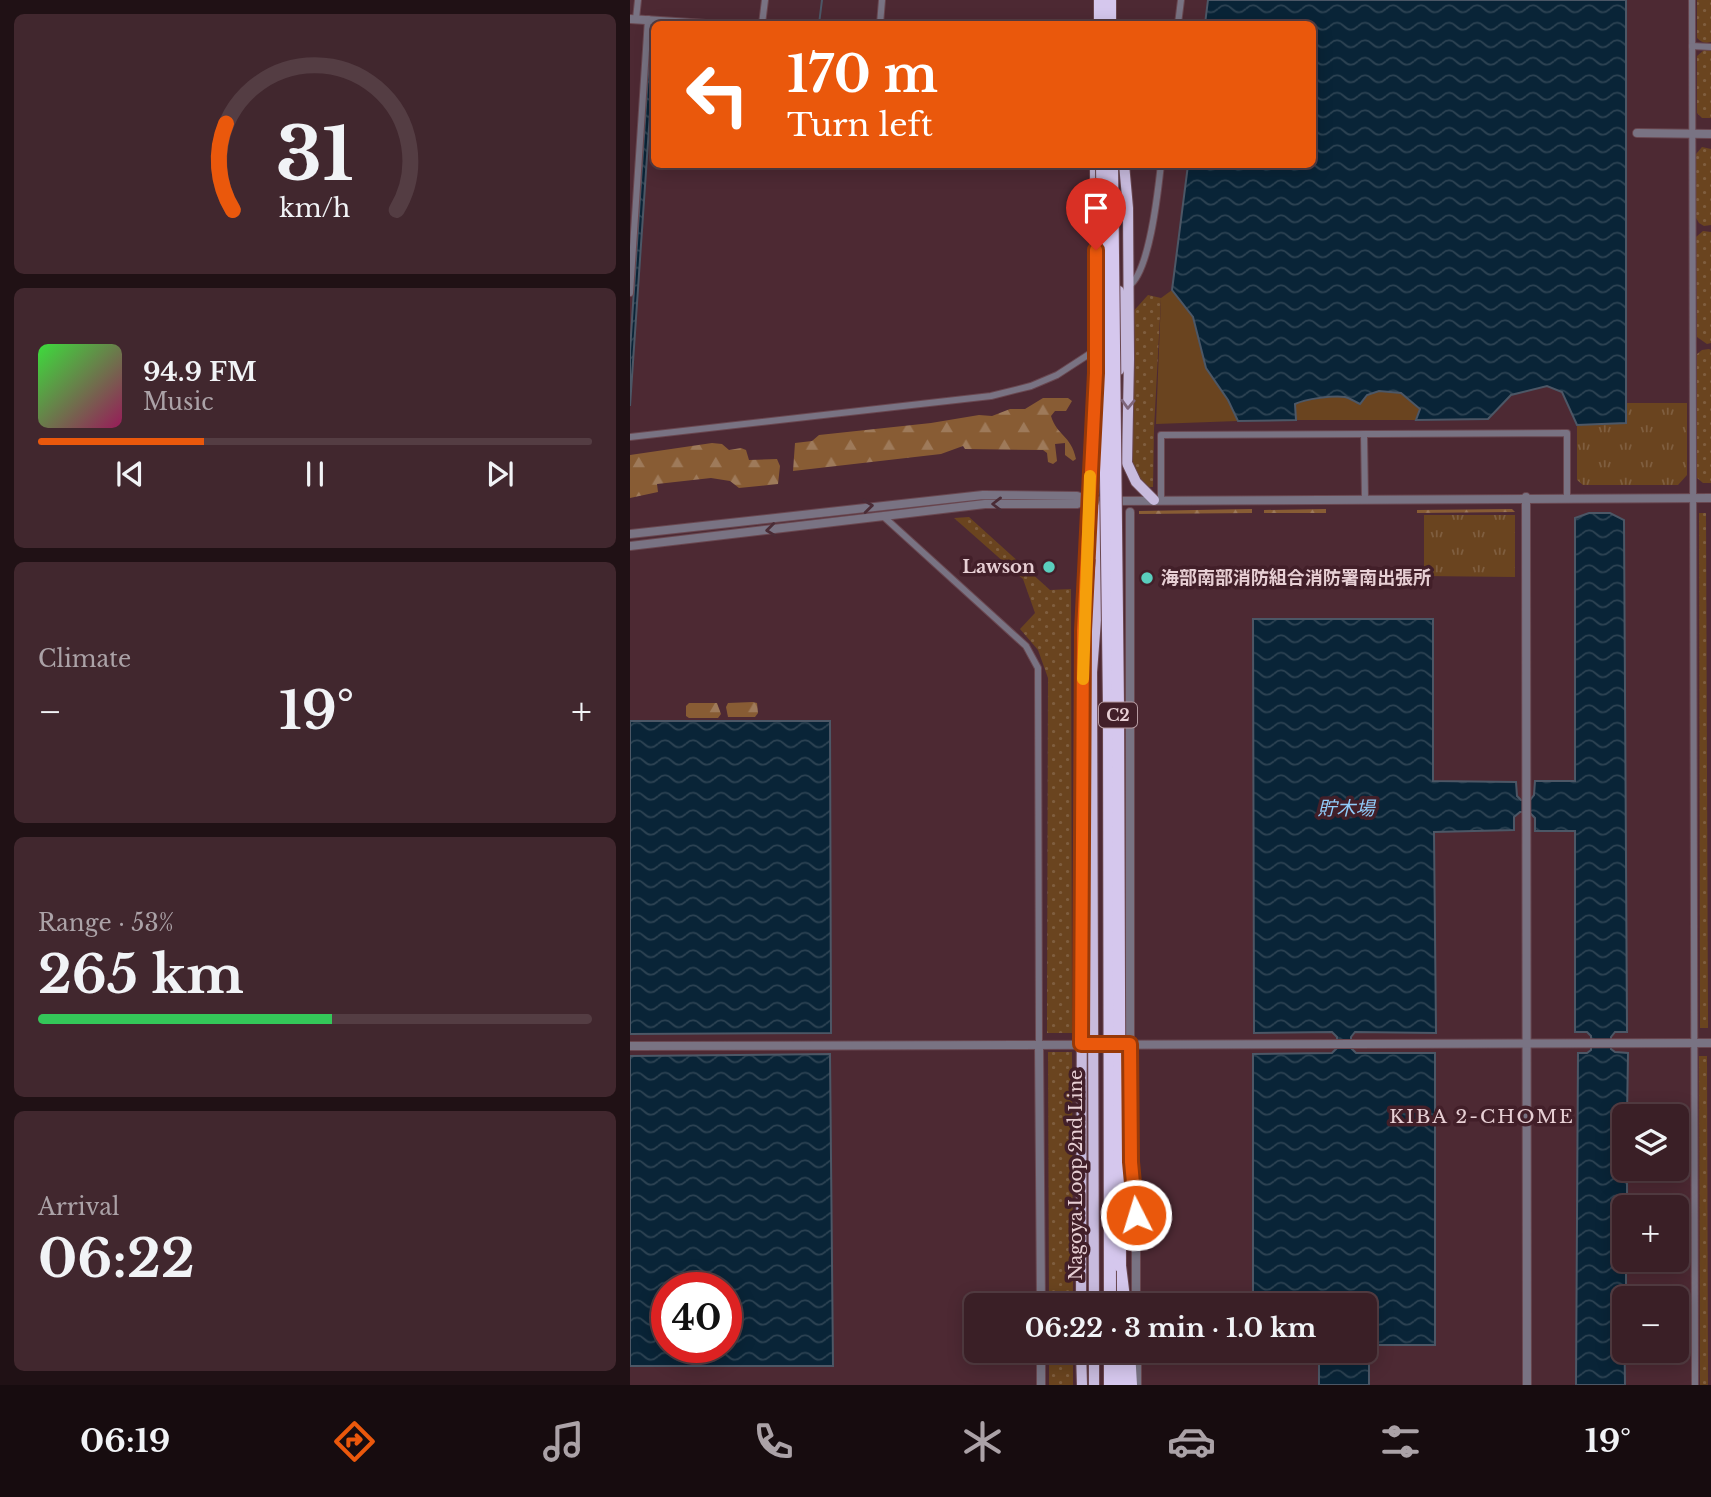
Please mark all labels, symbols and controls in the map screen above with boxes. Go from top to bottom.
text: 170 m [787,44,938,105]
icon: left [672,49,763,140]
text: Turn left [787,105,933,145]
text: 31 [276,109,354,200]
pin [1066,178,1126,250]
icon: arrive [1077,189,1115,227]
text: km/h [280,193,350,224]
text: 94.9 FM [143,356,257,388]
text: Music [143,388,214,416]
one-way arrow [1120,399,1135,410]
icon: previous [111,455,149,493]
icon: pause [296,455,334,493]
icon: next [481,455,519,493]
one-way arrow [991,496,1001,512]
one-way arrow [863,499,874,514]
one-way arrow [765,522,776,537]
place label: Lawson [962,556,1035,578]
marker: Lawson [1041,559,1057,575]
place label: 海部南部消防組合消防署南出張所 [1161,567,1431,589]
marker: 海部南部消防組合消防署南出張所 [1139,570,1155,586]
text: Climate [38,645,131,673]
text: 19° [279,679,354,743]
text: − [38,688,62,735]
text: + [571,688,592,735]
road number: C2 [1099,702,1137,728]
water label: 貯木場 [1317,797,1376,820]
text: Range · 53% [38,909,174,937]
text: 265 km [38,943,244,1007]
street label: Nagoya Loop 2nd Line [1065,1070,1087,1280]
map controls [1612,1104,1689,1363]
button: layers [1612,1104,1689,1181]
district label: KIBA 2-CHOME [1389,1105,1575,1128]
position arrow [1099,1178,1173,1252]
text: Arrival [38,1193,119,1221]
button: + [1612,1195,1689,1272]
text: 06:22 [38,1227,195,1291]
speed limit sign: 40 [651,1272,742,1363]
button: − [1612,1286,1689,1363]
text: 06:22 · 3 min · 1.0 km [1025,1312,1316,1344]
icon: directions [330,1417,379,1466]
icon: music [539,1417,588,1466]
icon: phone [749,1417,798,1466]
icon: climate [958,1417,1007,1466]
icon: car [1167,1417,1216,1466]
icon: filters [1376,1417,1425,1466]
text: 06:19 [80,1421,170,1461]
text: 19° [1585,1421,1631,1461]

